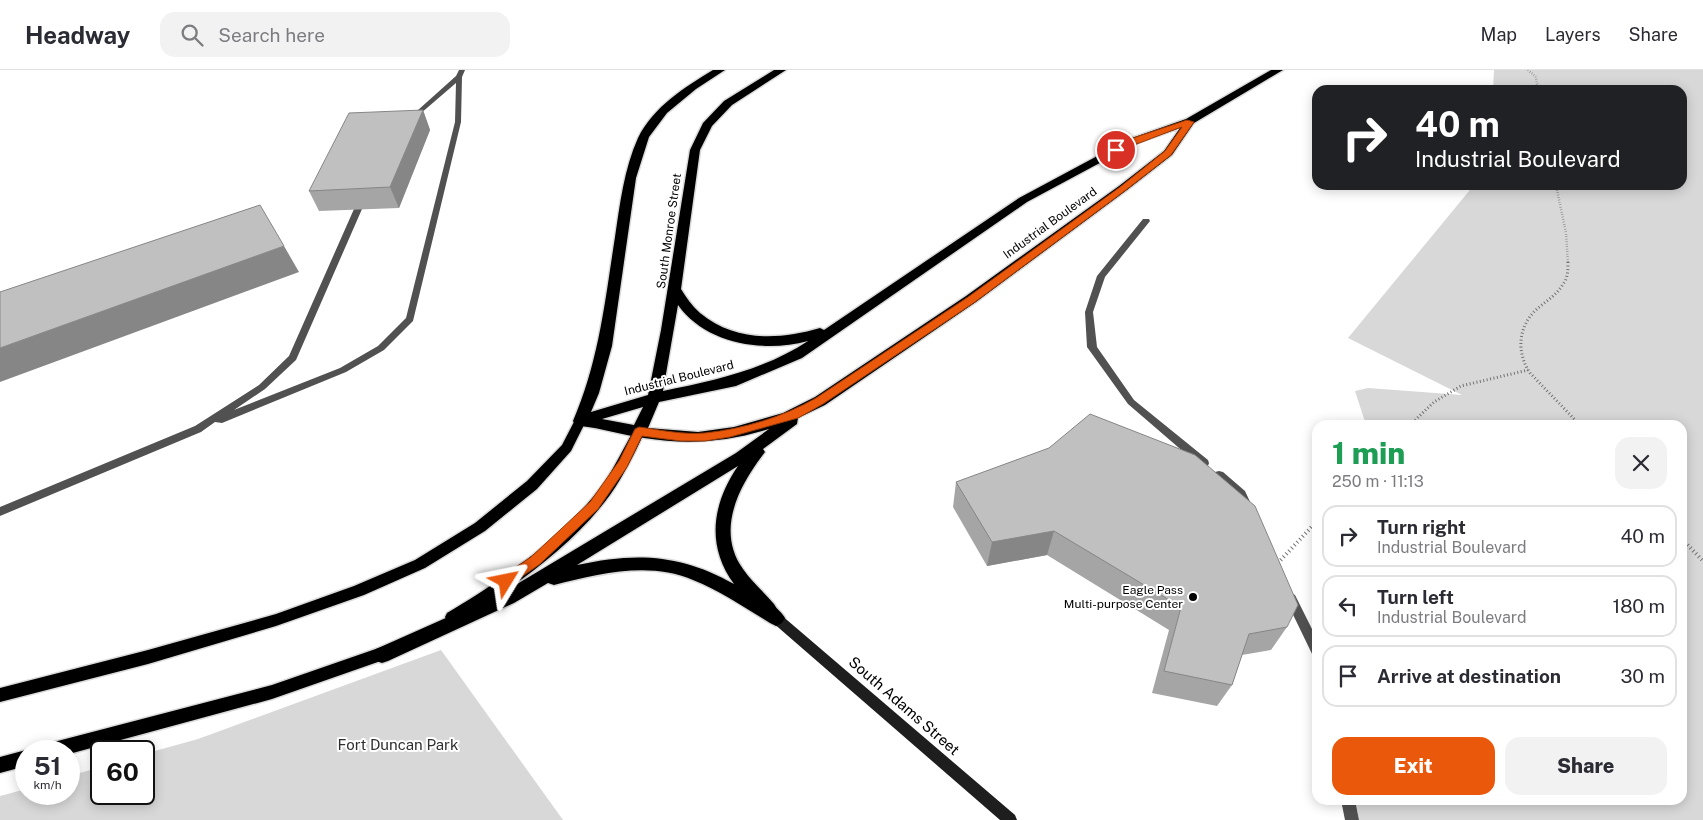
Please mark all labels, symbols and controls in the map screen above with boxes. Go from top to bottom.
search box [160,12,510,57]
text: Headway [25,21,130,49]
icon: search [178,21,206,49]
text: Search here [218,24,325,46]
text: Map [1481,24,1517,45]
text: Layers [1545,24,1601,45]
text: Share [1629,24,1678,45]
text: 40 m [1415,104,1500,145]
icon: right [1332,105,1397,170]
pin [1095,129,1137,171]
icon: arrive [1102,136,1130,164]
text: Industrial Boulevard [1415,146,1621,172]
street label: South Monroe Street [654,172,684,290]
street label: Industrial Boulevard [1001,184,1099,262]
street label: Industrial Boulevard [623,358,735,398]
text: 1 min [1332,435,1405,471]
button: close [1615,437,1667,489]
text: 250 m · 11:13 [1332,472,1424,491]
text: Turn right [1377,516,1466,538]
icon: right [1334,522,1362,550]
text: 40 m [1620,525,1665,547]
text: Industrial Boulevard [1377,538,1526,557]
position arrow [479,554,531,606]
place label: Eagle Pass Multi-purpose Center [1064,583,1183,611]
text: Turn left [1377,586,1454,608]
marker: Eagle Pass Multi-purpose Center [1187,591,1199,603]
icon: left [1334,592,1362,620]
text: 180 m [1612,595,1665,617]
text: Industrial Boulevard [1377,608,1526,627]
street label: South Adams Street [846,653,963,758]
icon: arrive [1334,662,1362,690]
text: Arrive at destination [1377,665,1561,687]
text: 30 m [1620,665,1665,687]
park label: Fort Duncan Park [338,736,458,753]
button: Exit [1332,737,1495,795]
button: Share [1505,737,1667,795]
speed limit sign: 60 [90,740,155,805]
text: 51 [34,751,61,781]
text: km/h [33,778,62,792]

